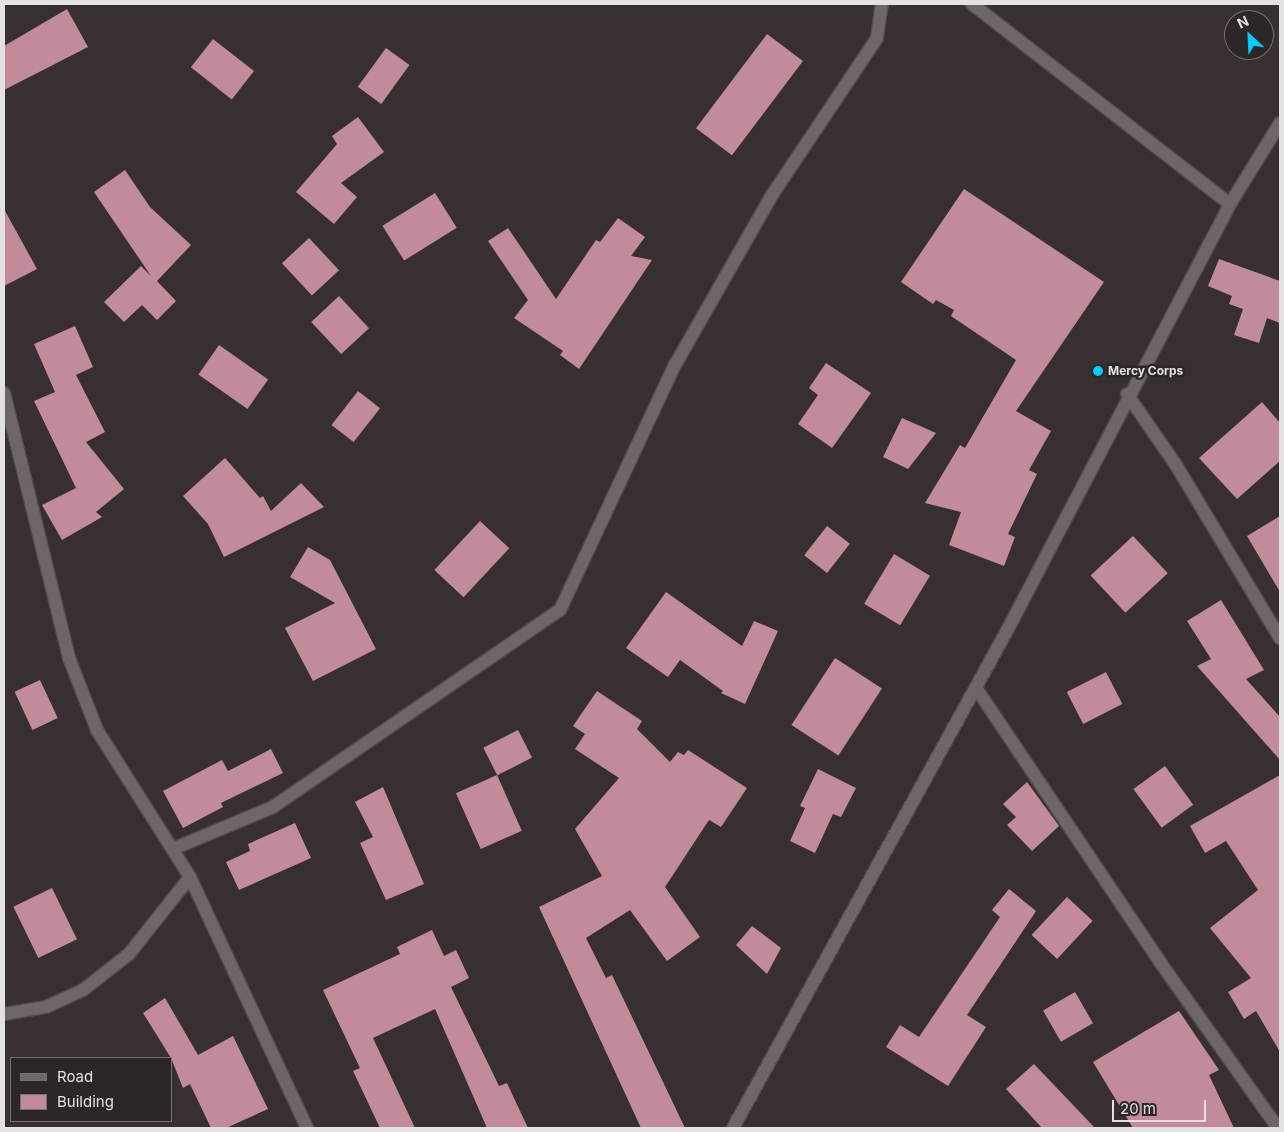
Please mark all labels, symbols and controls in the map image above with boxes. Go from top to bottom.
north arrow [1224,10,1274,60]
text: N [1234,12,1251,32]
place label: Mercy Corps [1108,364,1183,378]
marker: Mercy Corps [1092,365,1104,377]
legend [10,1057,172,1122]
text: Road [57,1067,93,1086]
scale bar [1114,1090,1208,1122]
text: Building [57,1092,114,1111]
text: 20 m [1120,1099,1156,1118]

